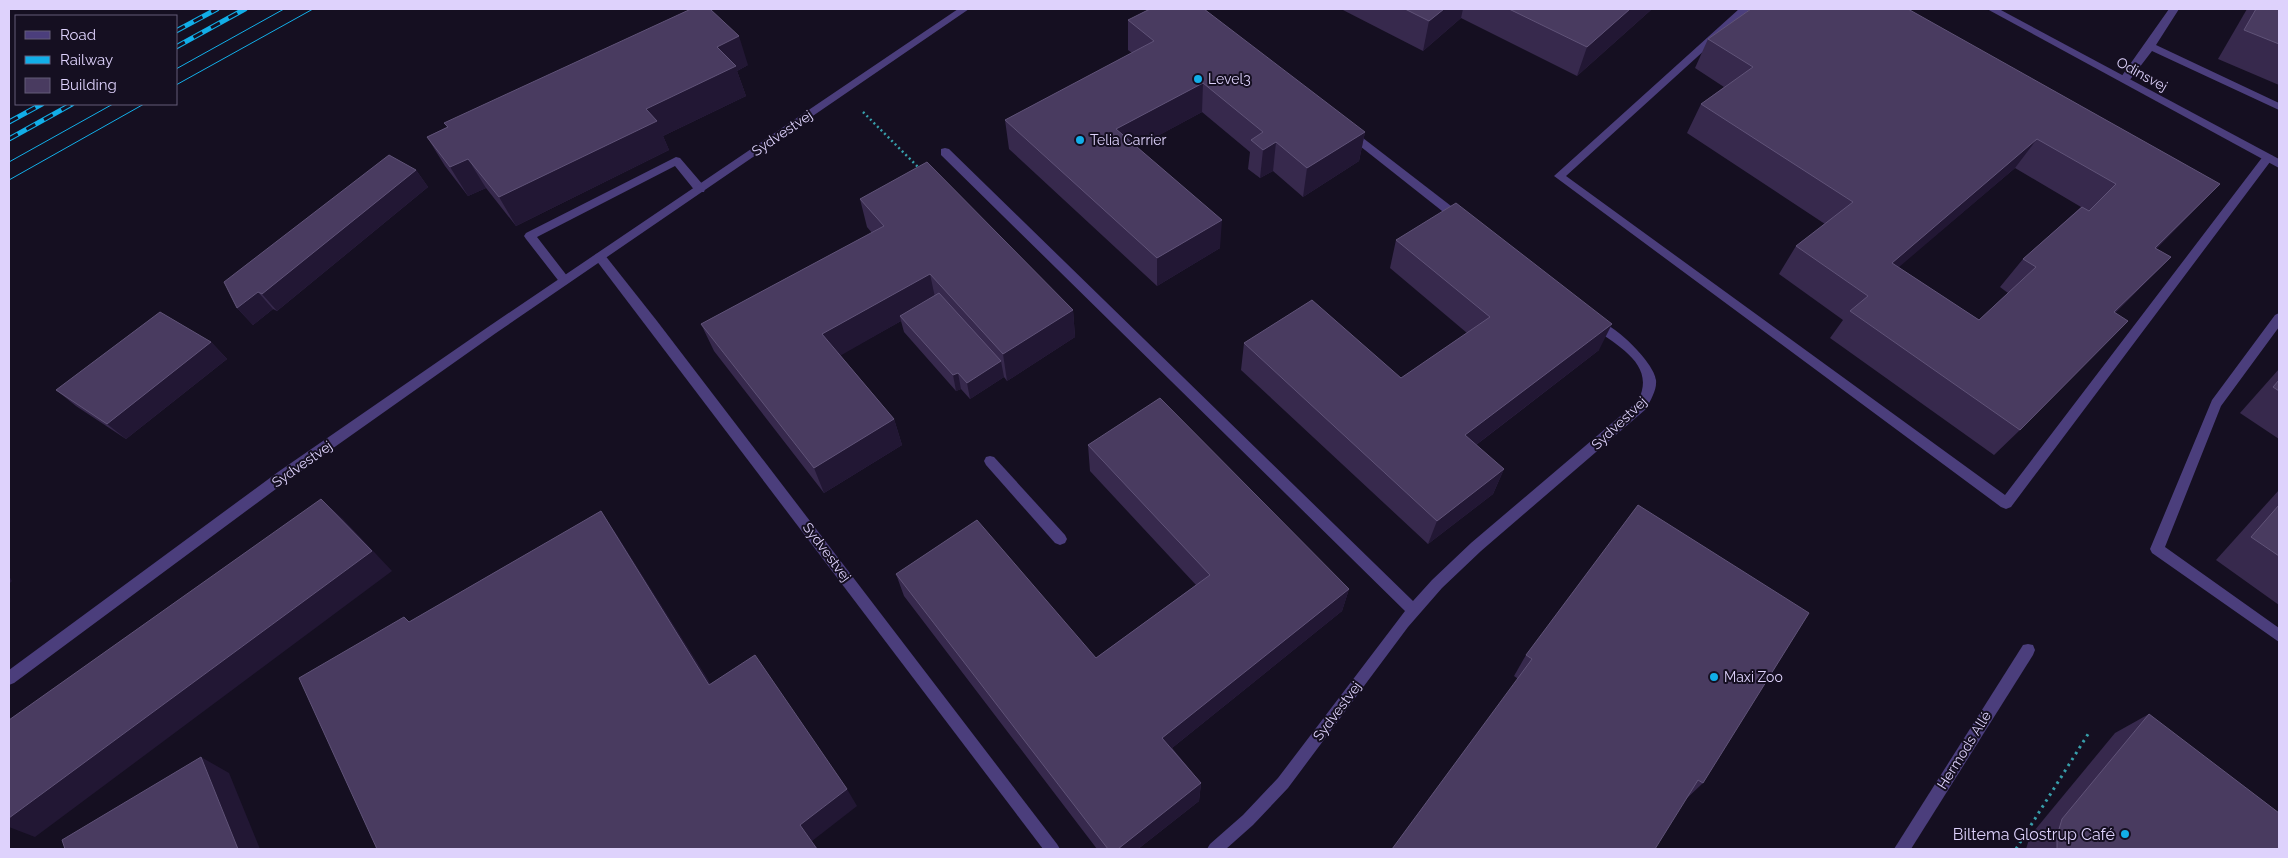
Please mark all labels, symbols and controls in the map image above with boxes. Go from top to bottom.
legend [15,15,178,105]
text: Road [60,26,96,44]
text: Railway [60,51,113,69]
street label: Odinsvej [2114,54,2170,94]
place label: Level3 [1208,71,1251,87]
marker: Level3 [1192,73,1204,85]
text: Building [60,76,117,94]
street label: Sydvestvej [749,107,815,159]
place label: Telia Carrier [1090,132,1167,148]
marker: Telia Carrier [1074,134,1086,146]
street label: Sydvestvej [1588,393,1650,453]
street label: Sydvestvej [269,437,335,491]
street label: Sydvestvej [800,519,854,585]
place label: Maxi Zoo [1724,669,1783,685]
marker: Maxi Zoo [1708,671,1720,683]
street label: Sydvestvej [1310,678,1364,744]
street label: Hermods Allé [1934,708,1994,792]
place label: Biltema Glostrup Café [1953,825,2115,844]
marker: Biltema Glostrup Café [2119,828,2131,840]

